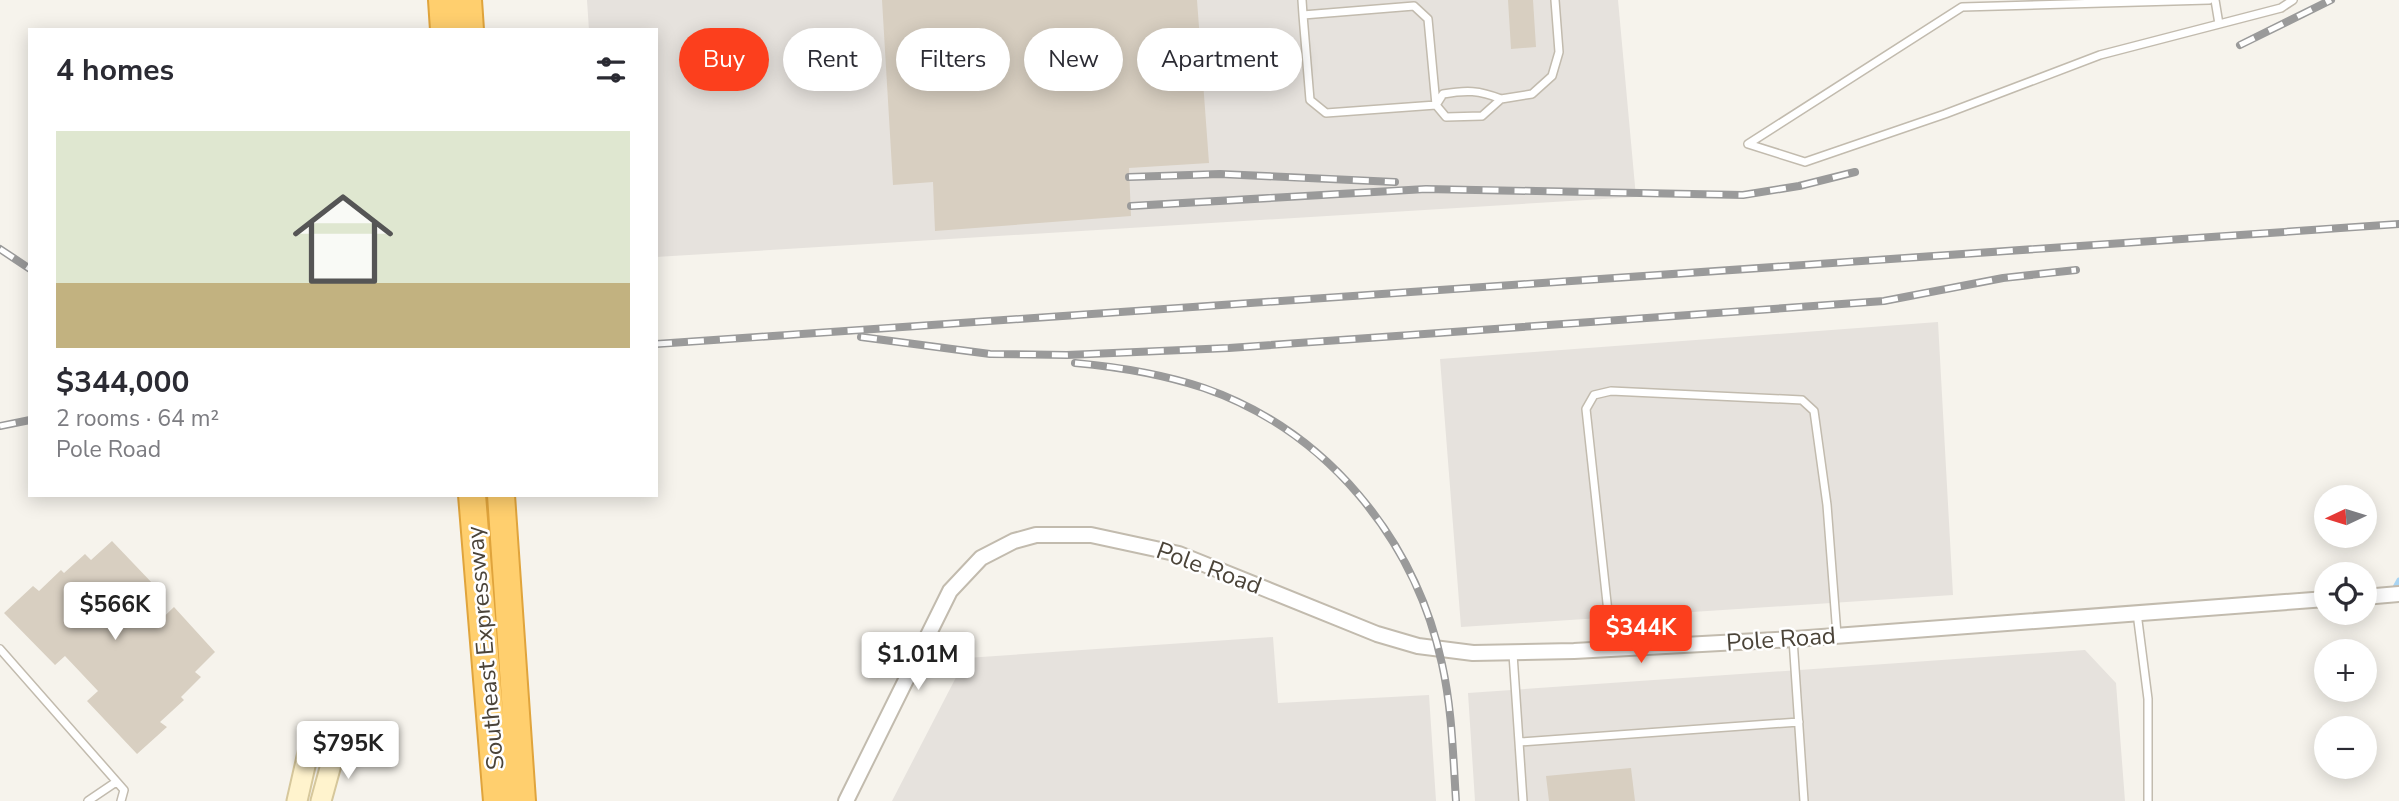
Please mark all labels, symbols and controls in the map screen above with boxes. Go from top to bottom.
chip: Buy [679,28,769,91]
chip: Rent [783,28,882,91]
chip: Filters [896,28,1010,91]
chip: New [1024,28,1123,91]
chip: Apartment [1137,28,1302,91]
text: 4 homes [56,50,174,91]
icon: filters [592,51,630,89]
icon: home [280,176,406,302]
text: $344,000 [56,362,189,403]
text: 2 rooms · 64 m² [56,403,219,434]
text: Pole Road [56,434,161,465]
north arrow [2314,485,2376,548]
map controls [2314,485,2377,779]
street label: Southeast Expressway [458,524,512,771]
street label: Pole Road [1152,534,1266,602]
button: locate [2314,562,2377,625]
pin: $566K [66,582,164,642]
text: $566K [80,589,150,620]
pin: $344K [1592,606,1690,665]
text: $344K [1606,612,1676,643]
street label: Pole Road [1725,619,1837,659]
pin: $1.01M [861,632,975,692]
text: $1.01M [878,639,958,670]
button: + [2314,639,2377,702]
button: − [2314,716,2377,779]
pin: $795K [299,722,397,781]
text: $795K [313,728,383,759]

